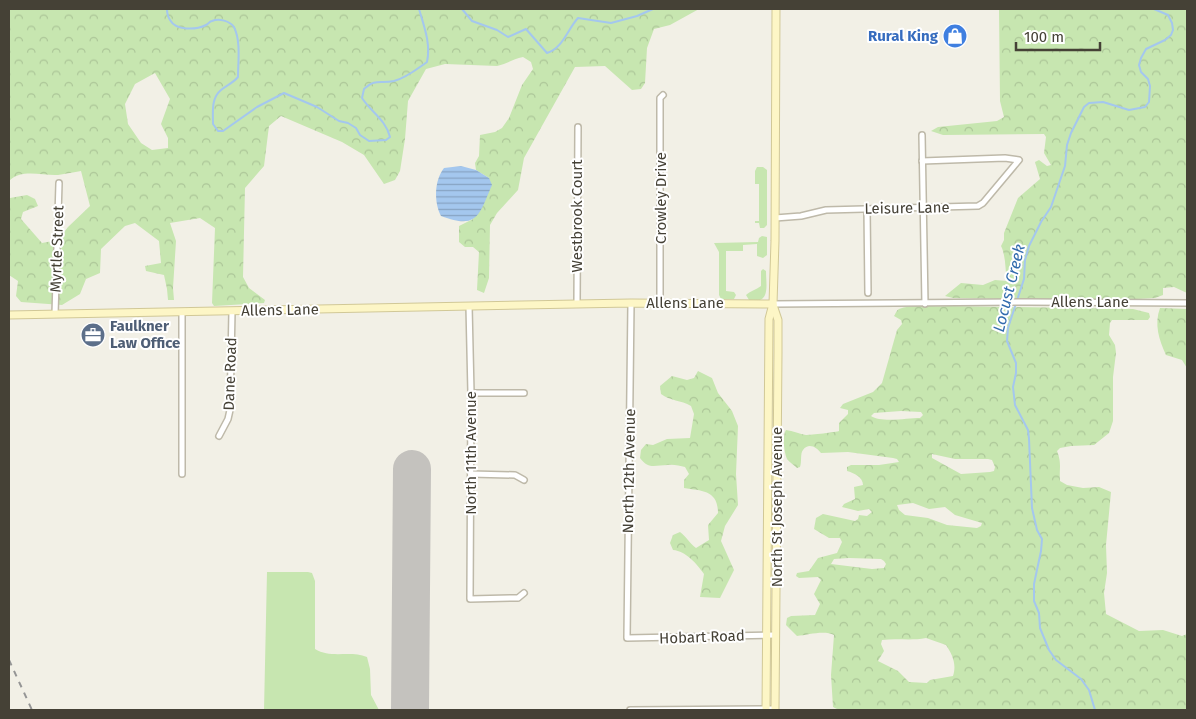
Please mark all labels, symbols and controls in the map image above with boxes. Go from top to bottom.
scale bar [1016,20,1100,52]
shop icon: Rural King [942,23,968,49]
place label: Rural King [868,27,939,45]
text: 100 m [1024,28,1064,46]
street label: Crowley Drive [652,152,670,244]
street label: Westbrook Court [568,159,586,273]
street label: Leisure Lane [864,198,950,218]
street label: Myrtle Street [46,204,68,293]
water label: Locust Creek [989,242,1029,334]
street label: Allens Lane [1051,293,1129,311]
street label: Allens Lane [646,294,724,312]
street label: Allens Lane [241,300,319,320]
place label: Faulkner Law Office [110,317,180,352]
office icon: Faulkner Law Office [80,322,106,348]
street label: Dane Road [220,337,240,411]
street label: North 11th Avenue [462,391,480,515]
street label: North 12th Avenue [619,408,639,534]
street label: North St Joseph Avenue [768,427,786,587]
street label: Hobart Road [659,627,745,647]

